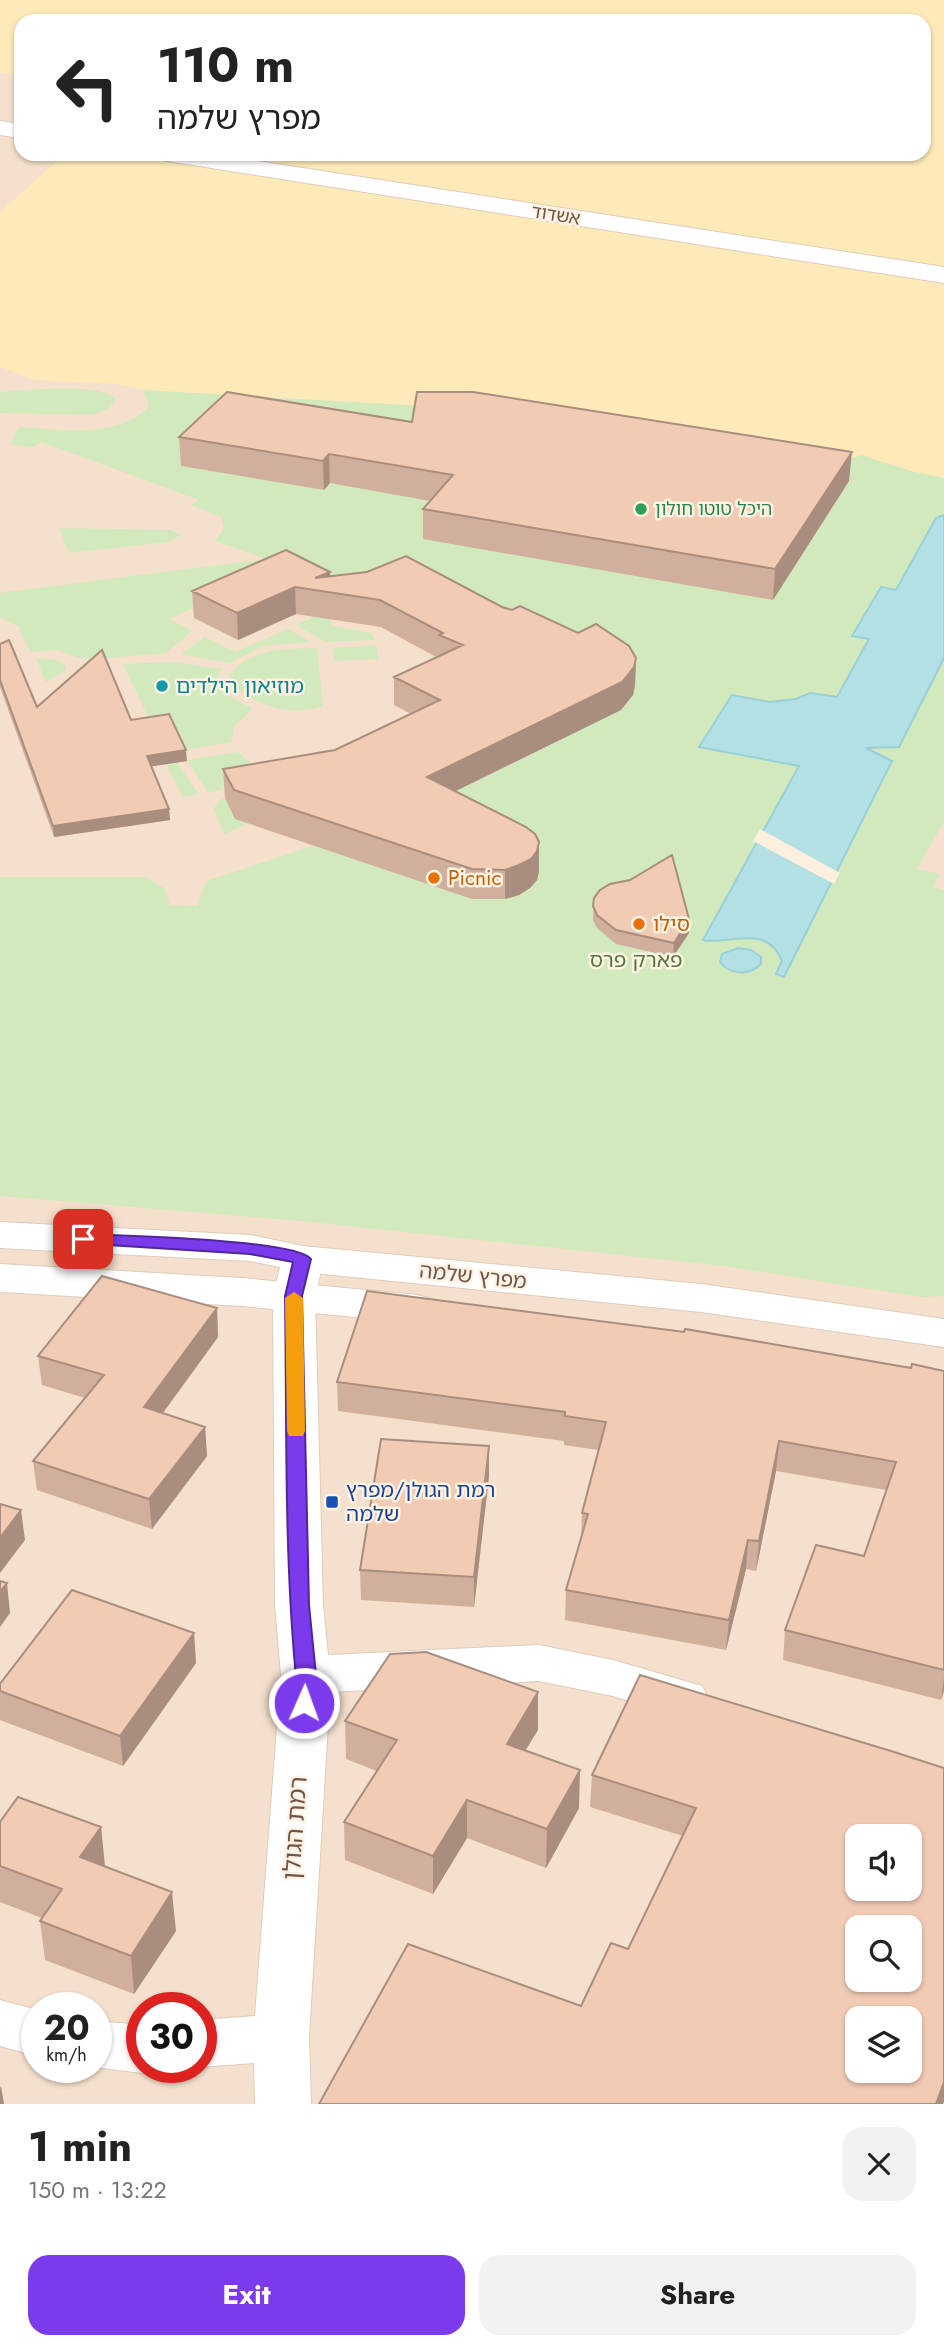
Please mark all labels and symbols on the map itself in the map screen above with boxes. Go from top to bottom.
street label: אשדוד [530,198,582,232]
place label: היכל טוטו חולון [655,496,772,522]
marker: היכל טוטו חולון [633,501,649,517]
place label: מוזיאון הילדים [176,671,304,701]
marker: מוזיאון הילדים [154,678,170,694]
place label: Picnic [448,863,502,893]
marker: Picnic [426,870,442,886]
place label: סילו [653,909,690,939]
marker: סילו [631,916,647,932]
park label: פארק פרס [589,945,683,975]
pin [53,1209,113,1269]
street label: מפרץ שלמה [418,1255,528,1297]
place label: רמת הגולן/מפרץ שלמה [346,1475,495,1529]
marker: רמת הגולן/מפרץ שלמה [324,1494,340,1510]
position arrow [267,1666,341,1740]
street label: רמת הגולן [273,1775,316,1881]
speed limit sign: 30 [126,1992,217,2083]

